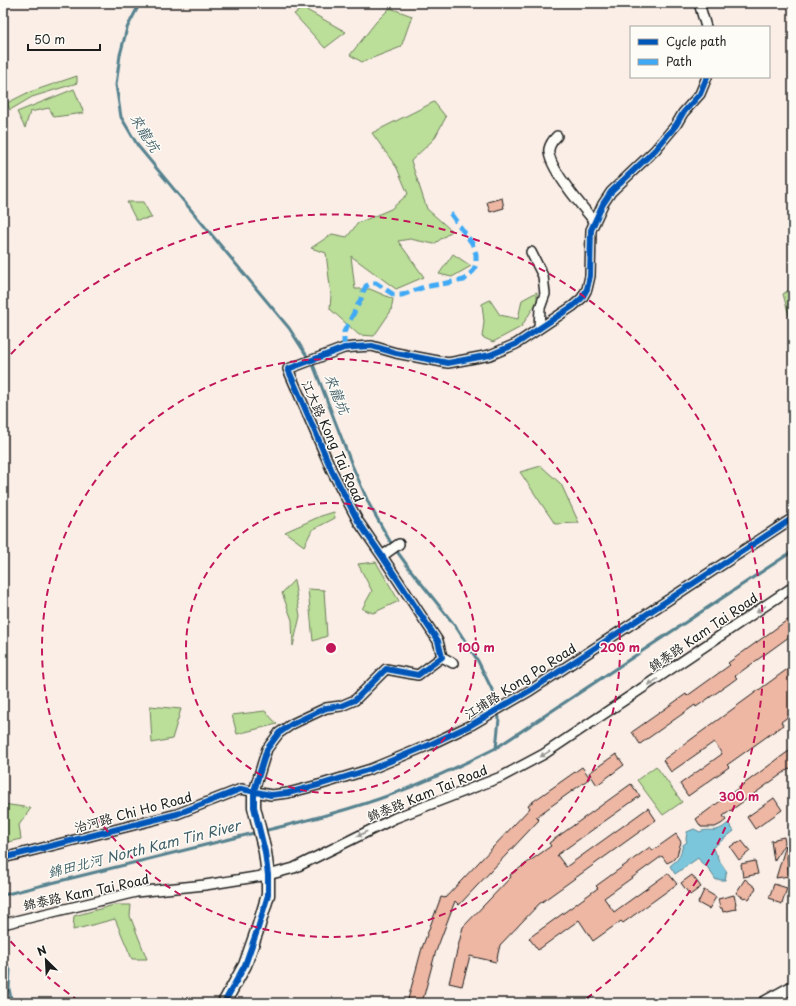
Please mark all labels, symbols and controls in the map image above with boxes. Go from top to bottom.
scale bar [28,26,100,52]
legend [630,26,770,78]
text: 50 m [34,30,65,48]
text: Cycle path [666,32,727,50]
text: Path [666,52,692,70]
water label: 來龍坑 [125,109,167,158]
water label: 來龍坑 [320,370,356,419]
street label: 江大路 Kong Tai Road [298,377,369,505]
street label: 錦泰路 Kam Tai Road [644,588,761,675]
one-way arrow [756,605,766,613]
text: 100 m [457,638,495,656]
street label: 江埔路 Kong Po Road [460,638,579,723]
text: 200 m [600,638,640,656]
centre of rings [324,641,338,655]
one-way arrow [648,678,658,686]
one-way arrow [539,750,551,757]
street label: 錦泰路 Kam Tai Road [364,760,490,825]
street label: 治河路 Chi Ho Road [72,787,194,836]
text: 300 m [719,787,759,805]
water label: 錦田北河 North Kam Tin River [45,814,245,883]
one-way arrow [356,831,368,837]
street label: 錦泰路 Kam Tai Road [21,869,151,914]
north arrow [26,940,66,980]
text: N [34,941,49,960]

